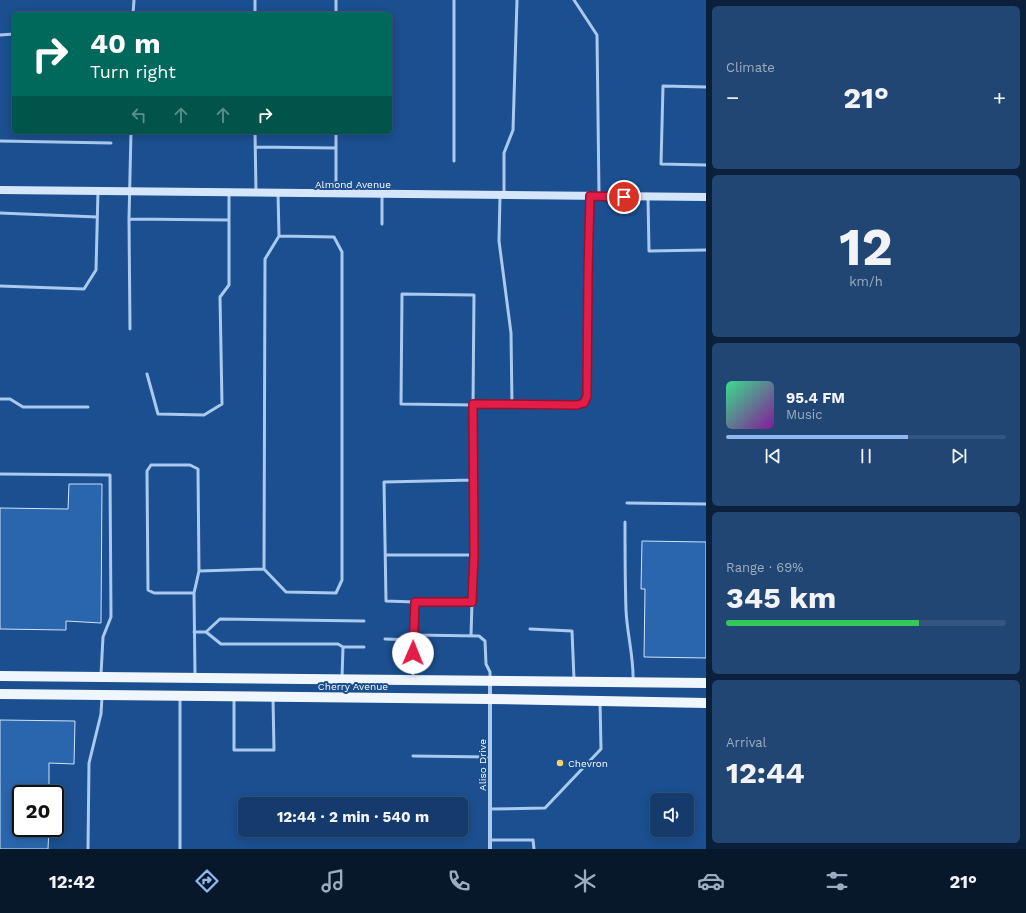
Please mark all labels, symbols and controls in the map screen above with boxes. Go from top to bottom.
text: 40 m [90,27,160,60]
icon: right [24,28,76,80]
text: Climate [726,60,775,75]
text: Turn right [90,61,176,82]
text: 21° [843,80,889,115]
text: − [726,85,739,110]
text: + [993,85,1006,110]
icon: left [128,104,150,126]
icon: ahead [170,104,192,126]
icon: ahead [212,104,234,126]
icon: right [254,104,276,126]
street label: Almond Avenue [315,179,391,190]
pin [607,180,641,214]
icon: arrive [613,186,635,208]
text: 12 [839,217,893,278]
text: km/h [849,274,883,289]
text: 95.4 FM [786,389,845,407]
text: Music [786,407,823,422]
icon: previous [762,445,784,467]
icon: pause [855,445,877,467]
icon: next [948,445,970,467]
text: Range · 69% [726,560,803,575]
text: 345 km [726,580,836,615]
position arrow [392,632,434,674]
street label: Cherry Avenue [318,681,388,692]
text: Arrival [726,735,767,750]
street label: Aliso Drive [477,739,488,791]
text: 12:44 [726,755,805,790]
marker: Chevron [555,758,565,768]
place label: Chevron [568,758,608,769]
speed limit sign: 20 [12,785,64,837]
map controls [650,793,694,837]
button: sound [650,793,694,837]
text: 12:44 · 2 min · 540 m [277,808,429,826]
icon: directions [193,867,221,895]
icon: music [319,867,347,895]
icon: phone [445,867,473,895]
icon: climate [571,867,599,895]
icon: car [697,867,725,895]
icon: filters [823,867,851,895]
text: 12:42 [49,871,95,892]
text: 21° [950,871,977,892]

